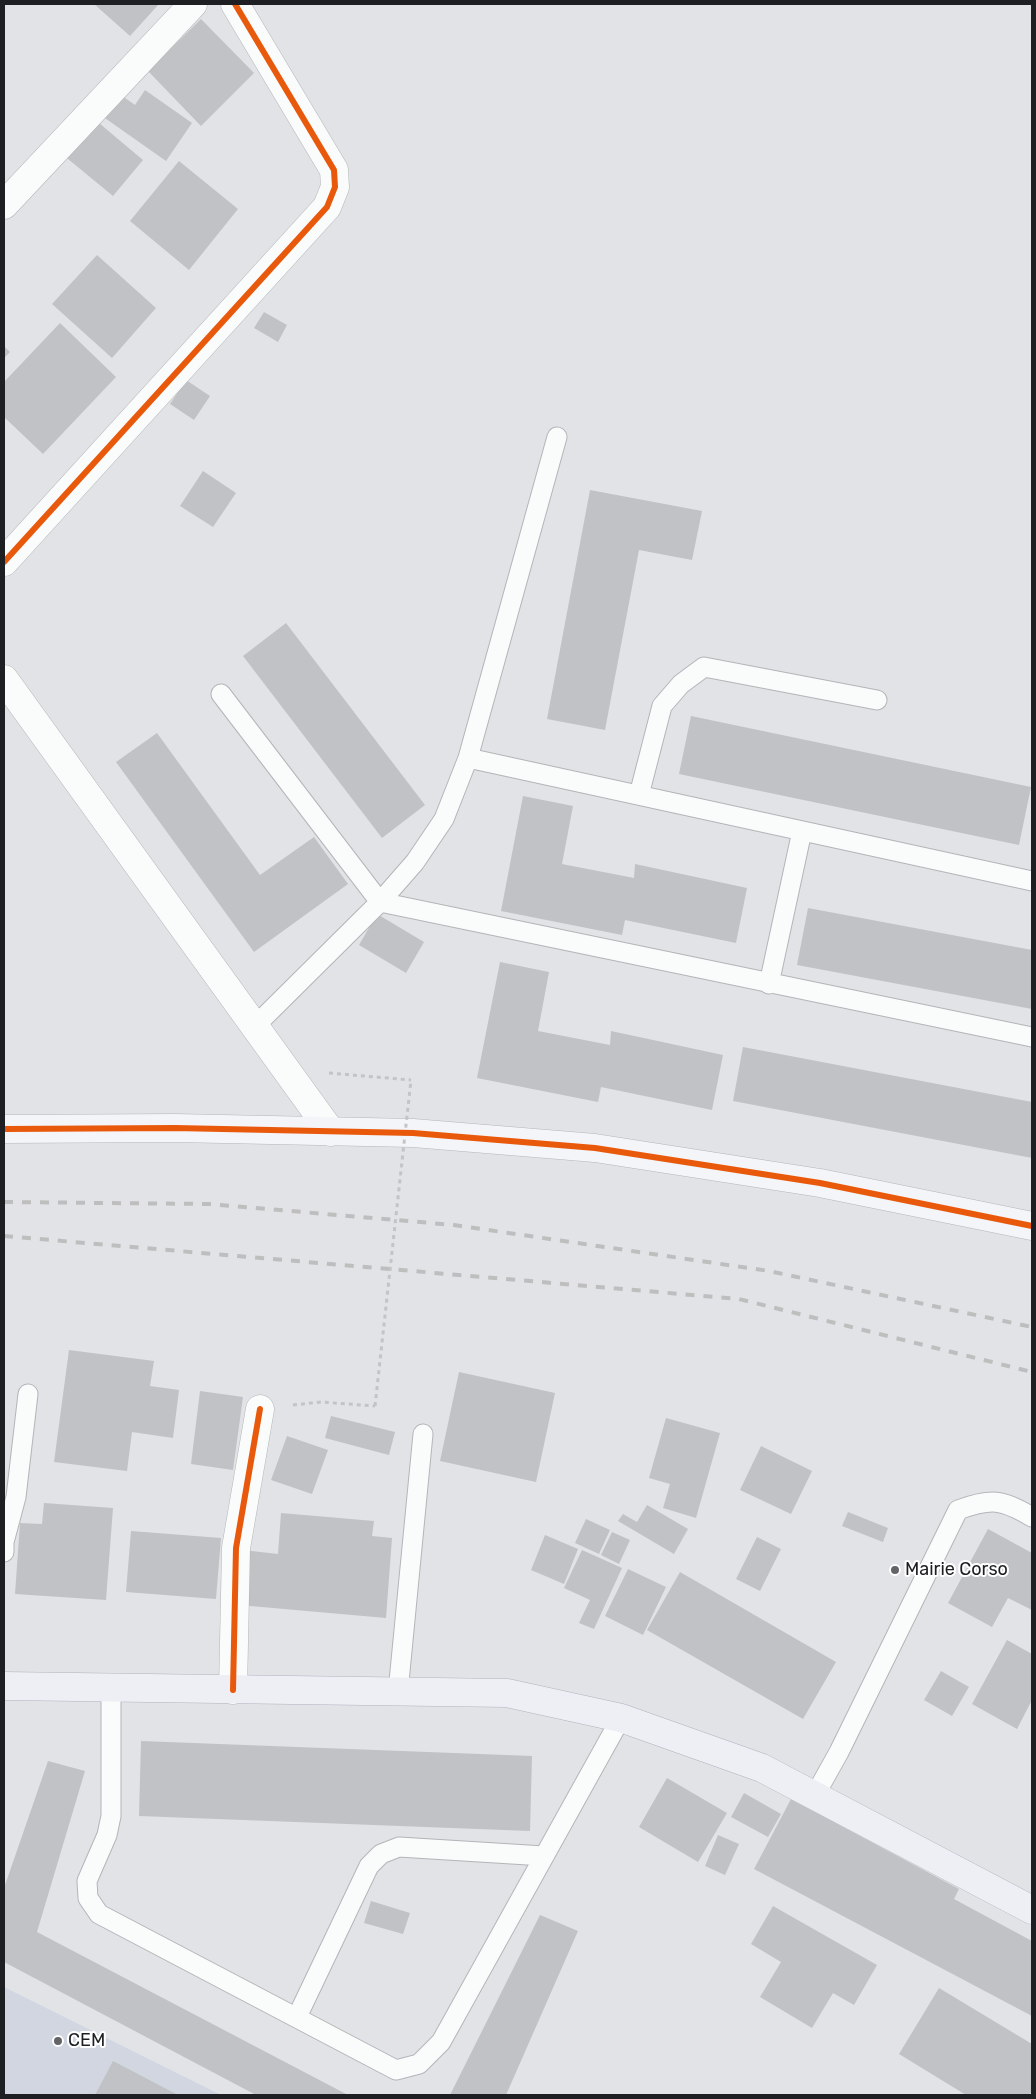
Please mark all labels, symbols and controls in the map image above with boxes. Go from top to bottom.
place label: Mairie Corso [905,1559,1008,1581]
marker: Mairie Corso [889,1564,901,1576]
place label: CEM [68,2030,105,2052]
marker: CEM [52,2035,64,2047]

